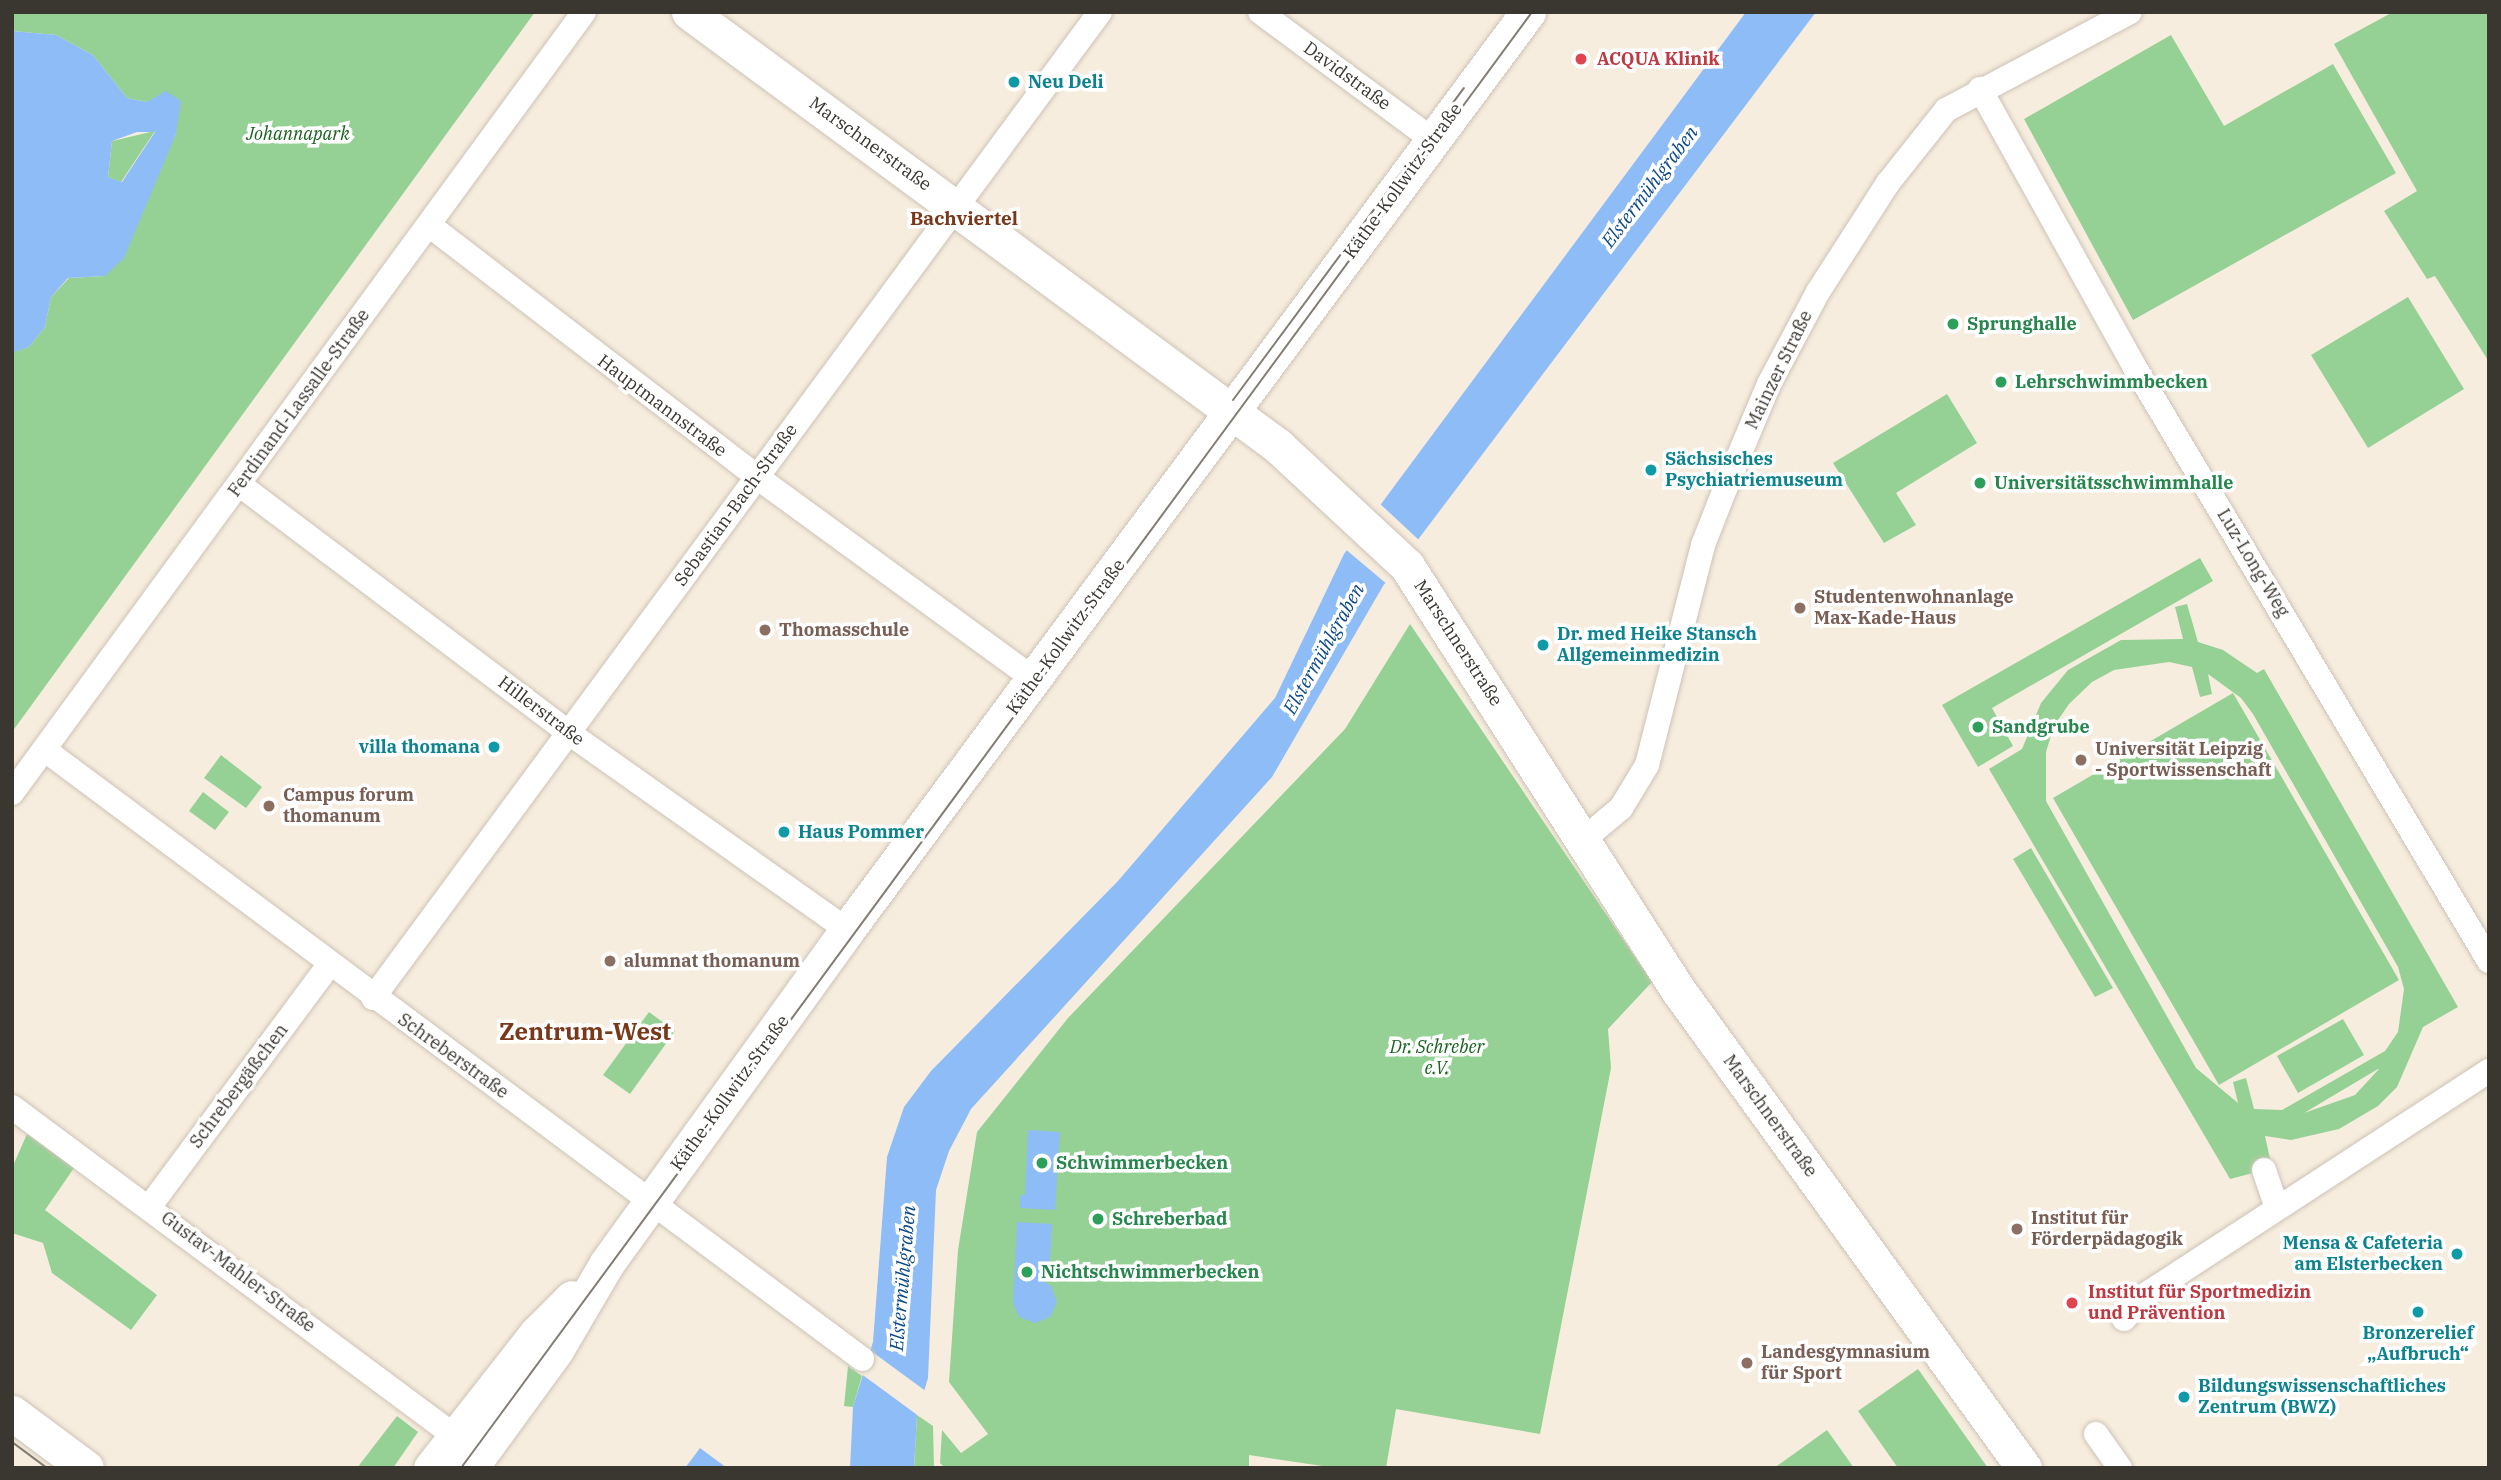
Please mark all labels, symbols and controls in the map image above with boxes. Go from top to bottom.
street label: Davidstraße [1299,37,1395,115]
place label: ACQUA Klinik [1597,48,1719,70]
marker: ACQUA Klinik [1571,49,1591,69]
place label: Neu Deli [1028,71,1104,93]
marker: Neu Deli [1006,74,1022,90]
street label: Marschnerstraße [805,92,935,196]
street label: Käthe-Kollwitz-Straße [1339,99,1467,263]
water label: Elstermühlgraben [1597,122,1703,252]
park label: Johannapark [246,123,350,145]
district label: Bachviertel [910,208,1018,230]
street label: Ferdinand-Lassalle-Straße [224,305,374,501]
street label: Mainzer Straße [1741,307,1817,433]
place label: Sprunghalle [1967,313,2077,335]
marker: Sprunghalle [1945,316,1961,332]
street label: Hauptmannstraße [593,350,731,462]
place label: Lehrschwimmbecken [2015,371,2208,393]
marker: Lehrschwimmbecken [1993,374,2009,390]
street label: Sebastian-Bach-Straße [670,420,802,590]
place label: Sächsisches Psychiatriemuseum [1665,449,1843,491]
marker: Sächsisches Psychiatriemuseum [1643,462,1659,478]
place label: Universitätsschwimmhalle [1994,472,2233,494]
marker: Universitätsschwimmhalle [1972,475,1988,491]
street label: Luz-Long-Weg [2212,505,2294,621]
street label: Käthe-Kollwitz-Straße [1002,555,1130,719]
street label: Marschnerstraße [1409,576,1507,710]
water label: Elstermühlgraben [1279,580,1369,718]
place label: Studentenwohnanlage Max-Kade-Haus [1814,587,2014,630]
marker: Studentenwohnanlage Max-Kade-Haus [1792,600,1808,616]
place label: Thomasschule [779,619,909,641]
marker: Thomasschule [757,622,773,638]
place label: Dr. med Heike Stansch Allgemeinmedizin [1557,624,1757,666]
marker: Dr. med Heike Stansch Allgemeinmedizin [1535,637,1551,653]
street label: Hillerstraße [494,672,588,750]
place label: Sandgrube [1992,716,2090,738]
marker: Sandgrube [1970,719,1986,735]
place label: villa thomana [359,736,480,758]
marker: villa thomana [486,739,502,755]
place label: Universität Leipzig - Sportwissenschaft [2095,739,2272,782]
marker: Universität Leipzig - Sportwissenschaft [2073,752,2089,768]
place label: Campus forum thomanum [283,785,414,828]
marker: Campus forum thomanum [261,798,277,814]
place label: Haus Pommer [798,821,924,843]
marker: Haus Pommer [776,824,792,840]
place label: alumnat thomanum [624,950,800,972]
marker: alumnat thomanum [602,953,618,969]
street label: Schreberstraße [394,1009,512,1103]
street label: Käthe-Kollwitz-Straße [666,1011,794,1175]
district label: Zentrum-West [499,1018,671,1046]
street label: Schrebergäßchen [185,1020,293,1152]
park label: Dr. Schreber e.V. [1390,1037,1484,1080]
street label: Marschnerstraße [1718,1051,1822,1181]
place label: Schwimmerbecken [1056,1152,1228,1174]
marker: Schwimmerbecken [1034,1155,1050,1171]
water label: Elstermühlgraben [885,1204,921,1352]
street label: Gustav-Mahler-Straße [157,1207,319,1337]
place label: Schreberbad [1112,1208,1227,1230]
place label: Institut für Förderpädagogik [2031,1208,2183,1250]
marker: Schreberbad [1090,1211,1106,1227]
marker: Institut für Förderpädagogik [2009,1221,2025,1237]
place label: Mensa & Cafeteria am Elsterbecken [2283,1233,2443,1276]
marker: Mensa & Cafeteria am Elsterbecken [2449,1246,2465,1262]
place label: Nichtschwimmerbecken [1041,1261,1259,1283]
marker: Nichtschwimmerbecken [1019,1264,1035,1280]
place label: Institut für Sportmedizin und Prävention [2088,1282,2311,1324]
marker: Institut für Sportmedizin und Prävention [2062,1293,2082,1313]
marker: Bronzerelief „Aufbruch“ [2410,1304,2426,1320]
place label: Bronzerelief „Aufbruch“ [2362,1323,2474,1366]
place label: Landesgymnasium für Sport [1761,1342,1930,1384]
marker: Landesgymnasium für Sport [1739,1355,1755,1371]
place label: Bildungswissenschaftliches Zentrum (BWZ) [2198,1376,2446,1418]
marker: Bildungswissenschaftliches Zentrum (BWZ) [2176,1389,2192,1405]

